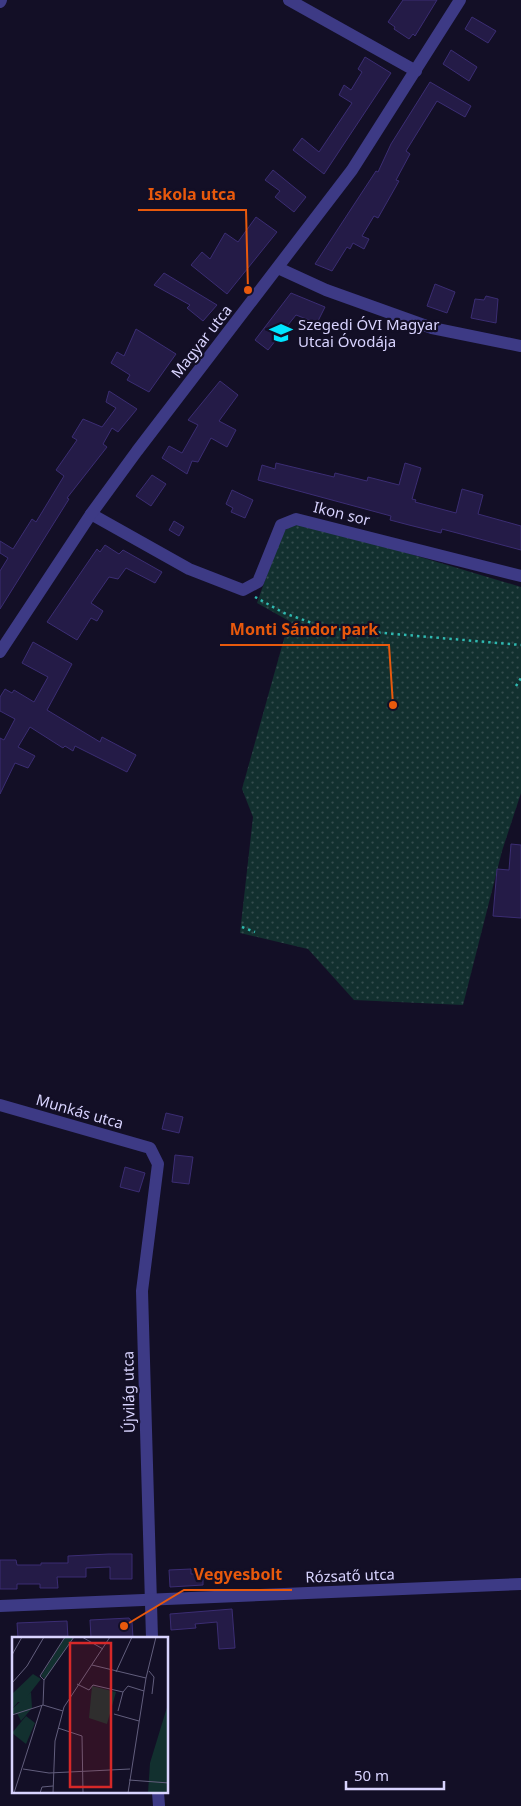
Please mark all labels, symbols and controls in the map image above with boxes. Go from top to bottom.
callout: Iskola utca [138,179,246,210]
text: Iskola utca [148,183,236,205]
street label: Magyar utca [166,300,236,382]
place label: Szegedi ÓVI Magyar Utcai Óvodája [298,314,439,351]
school or university icon: Szegedi ÓVI Magyar Utcai Óvodája [268,320,294,346]
street label: Ikon sor [312,496,372,530]
callout: Monti Sándor park [220,614,389,645]
text: Monti Sándor park [230,618,378,640]
street label: Munkás utca [34,1089,126,1133]
street label: Újvilág utca [117,1351,139,1433]
callout: Vegyesbolt [184,1559,292,1590]
text: Vegyesbolt [194,1563,282,1585]
street label: Rózsatő utca [305,1563,395,1587]
inset map [12,1637,169,1794]
scale bar [346,1758,444,1790]
text: 50 m [354,1765,389,1785]

